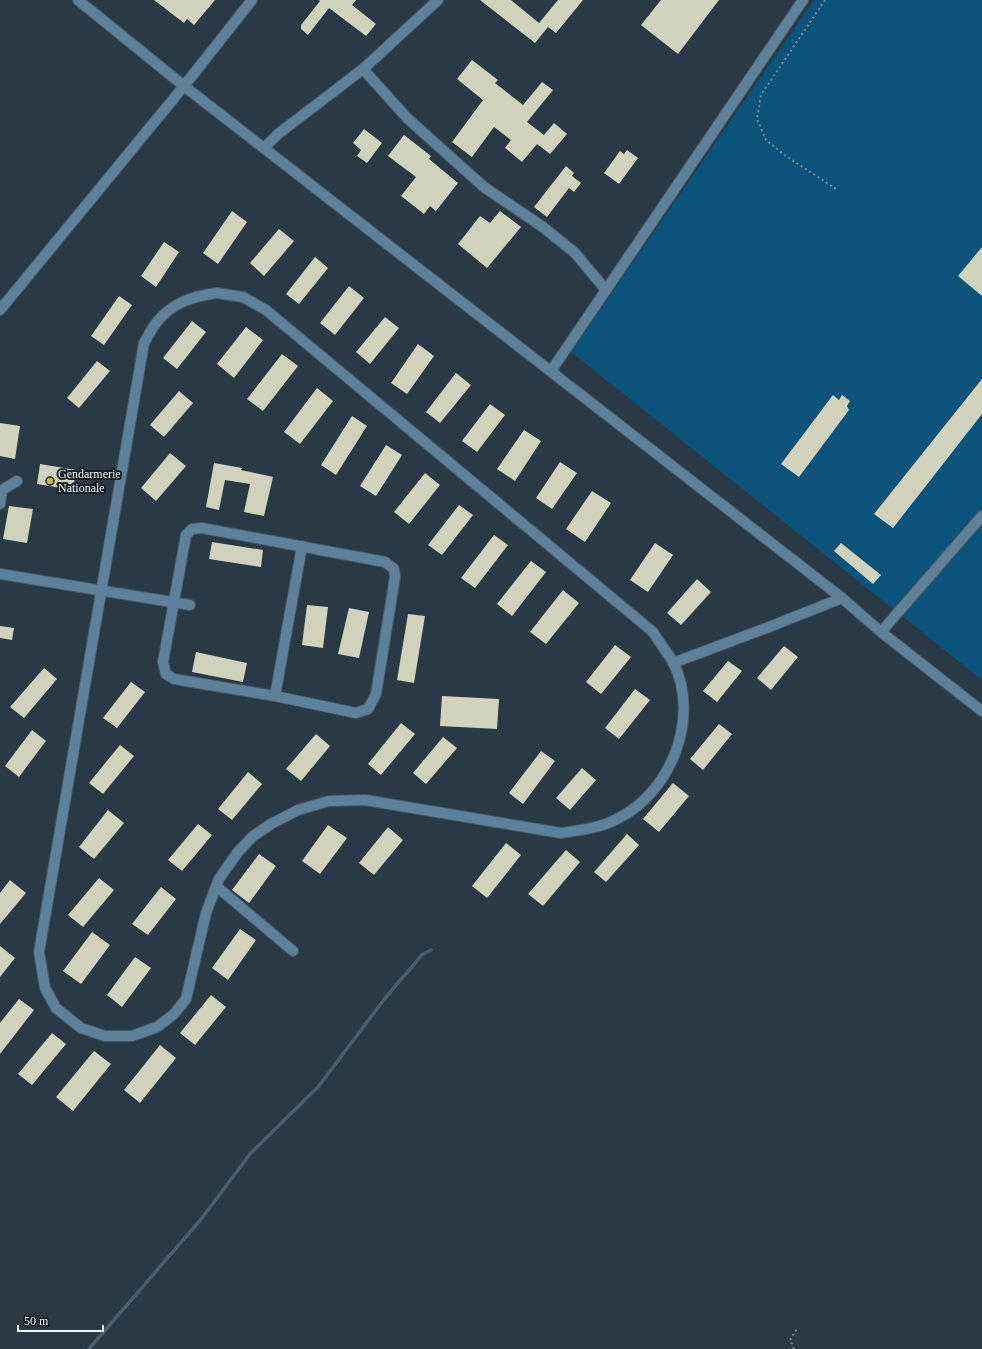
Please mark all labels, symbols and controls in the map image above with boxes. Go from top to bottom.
place label: Gendarmerie Nationale [58,467,121,495]
marker: Gendarmerie Nationale [45,476,55,486]
scale bar [18,1307,103,1333]
text: 50 m [24,1314,49,1328]

